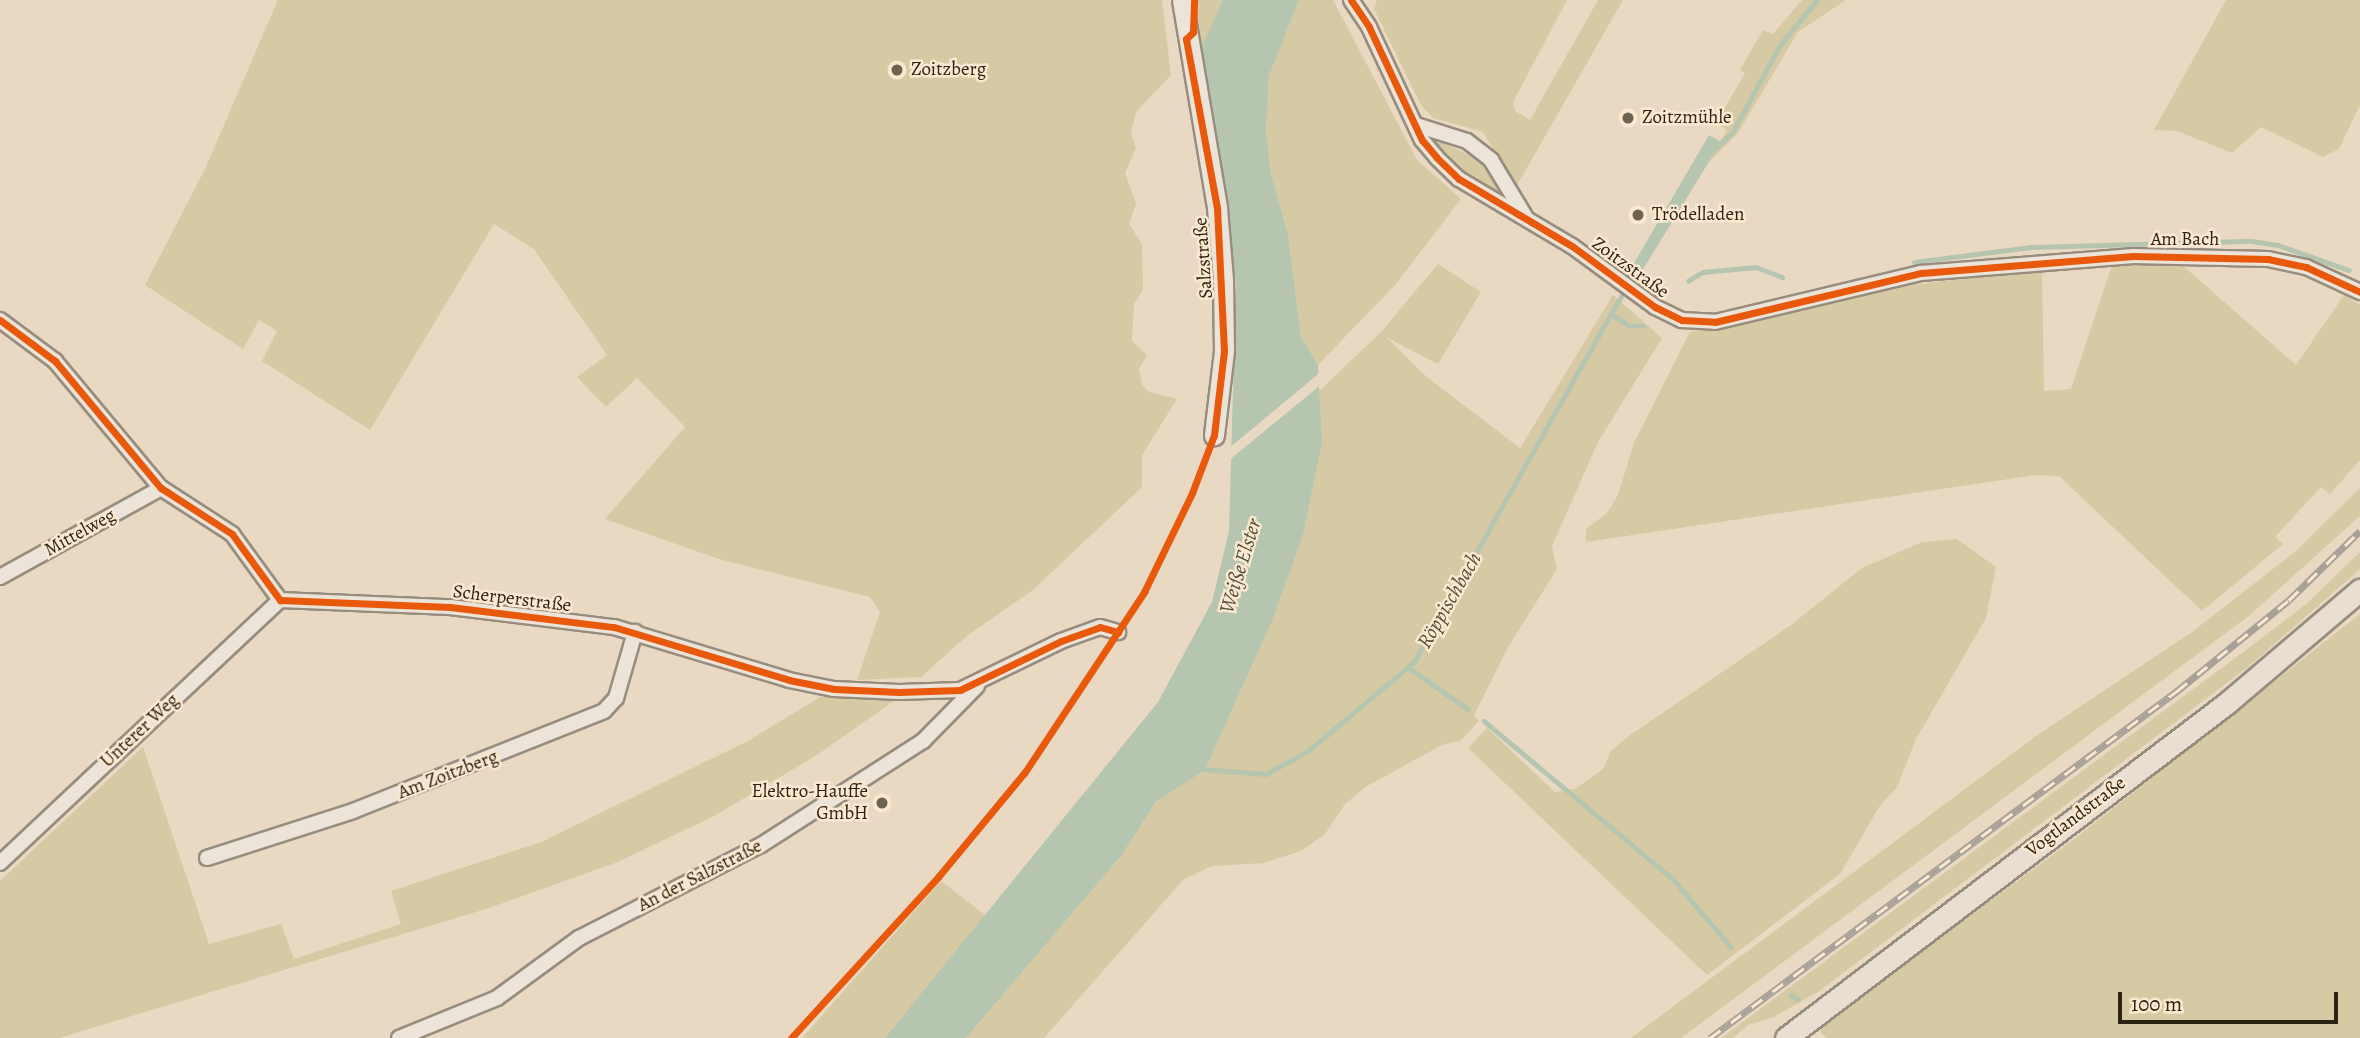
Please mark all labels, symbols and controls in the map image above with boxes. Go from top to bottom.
place label: Zoitzberg [911,59,986,81]
marker: Zoitzberg [889,62,905,78]
place label: Zoitzmühle [1642,107,1732,129]
marker: Zoitzmühle [1620,110,1636,126]
place label: Trödelladen [1652,204,1744,226]
marker: Trödelladen [1630,207,1646,223]
street label: Salzstraße [1190,217,1218,299]
street label: Am Bach [2151,229,2219,251]
street label: Zoitzstraße [1587,232,1673,304]
street label: Mittelweg [40,504,120,562]
water label: Weiße Elster [1214,516,1266,616]
water label: Röppischbach [1411,548,1487,652]
street label: Scherperstraße [452,580,572,618]
street label: Unterer Weg [96,689,184,773]
street label: Am Zoitzberg [395,745,501,805]
street label: Vogtlandstraße [2022,772,2130,862]
place label: Elektro-Hauffe GmbH [751,781,868,825]
marker: Elektro-Hauffe GmbH [874,795,890,811]
street label: An der Salzstraße [634,835,766,917]
scale bar [2122,978,2342,1022]
text: 100 m [2131,990,2182,1018]

